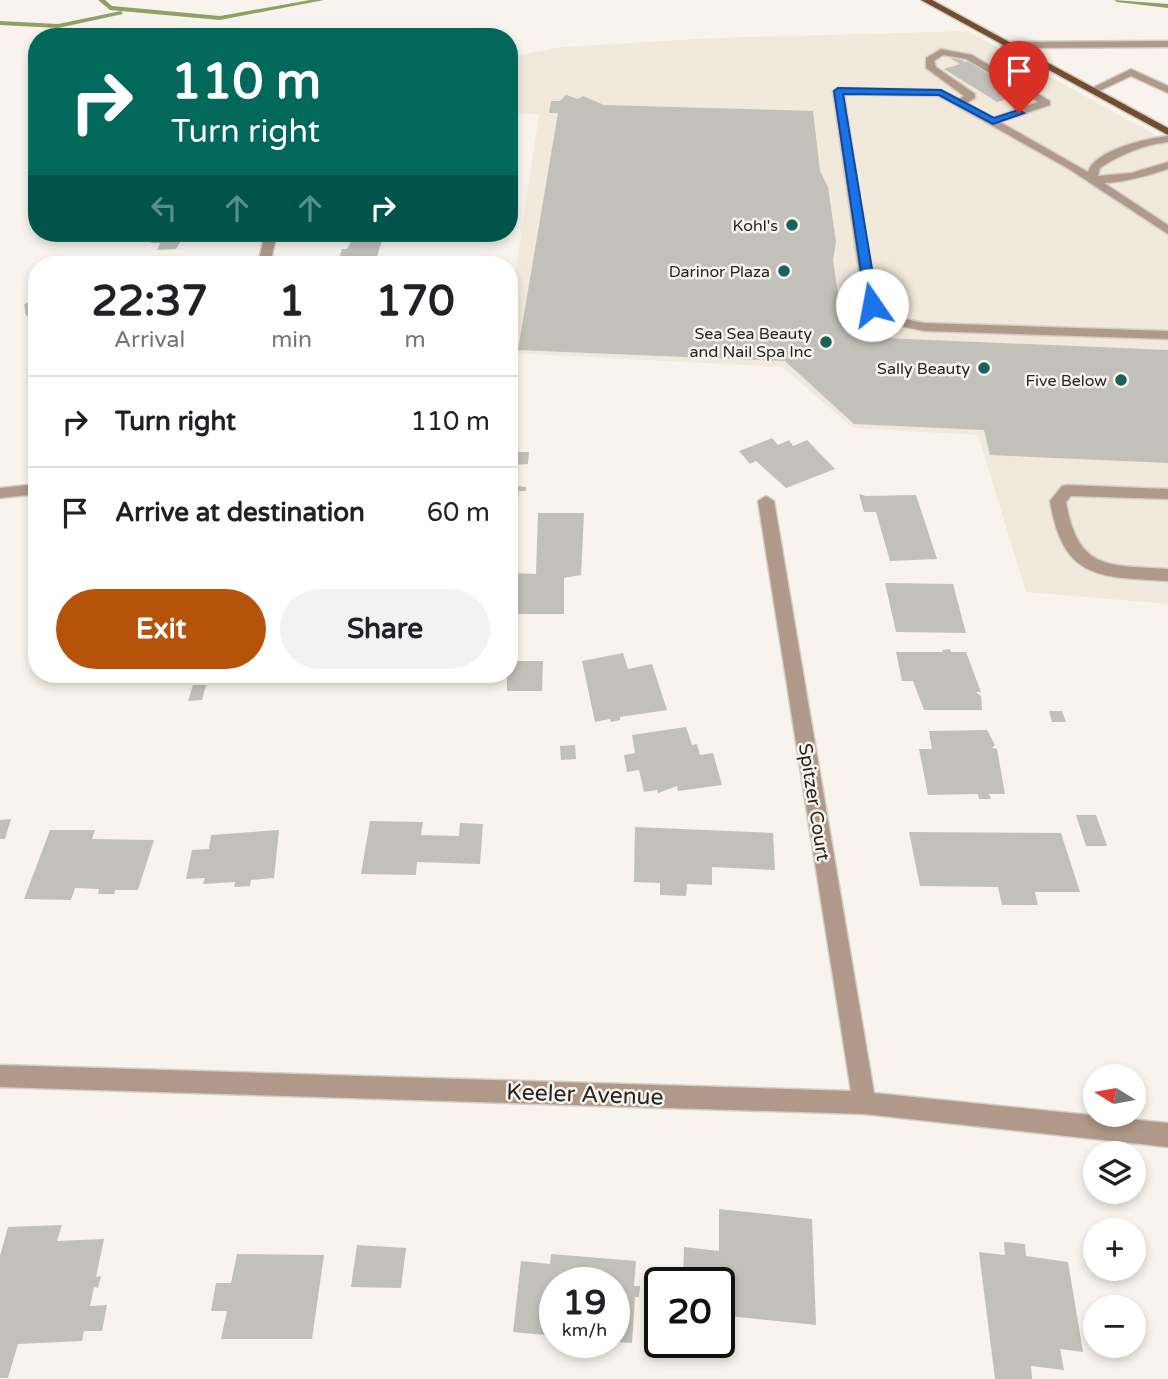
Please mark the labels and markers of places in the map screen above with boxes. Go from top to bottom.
pin [989,41,1049,113]
place label: Kohl's [733,216,778,236]
marker: Kohl's [784,217,800,233]
place label: Darinor Plaza [669,262,770,282]
marker: Darinor Plaza [776,263,792,279]
place label: Sea Sea Beauty and Nail Spa Inc [689,324,812,362]
marker: Sea Sea Beauty and Nail Spa Inc [818,334,834,350]
place label: Sally Beauty [877,359,970,379]
marker: Sally Beauty [976,360,992,376]
place label: Five Below [1026,371,1107,391]
marker: Five Below [1113,372,1129,388]

